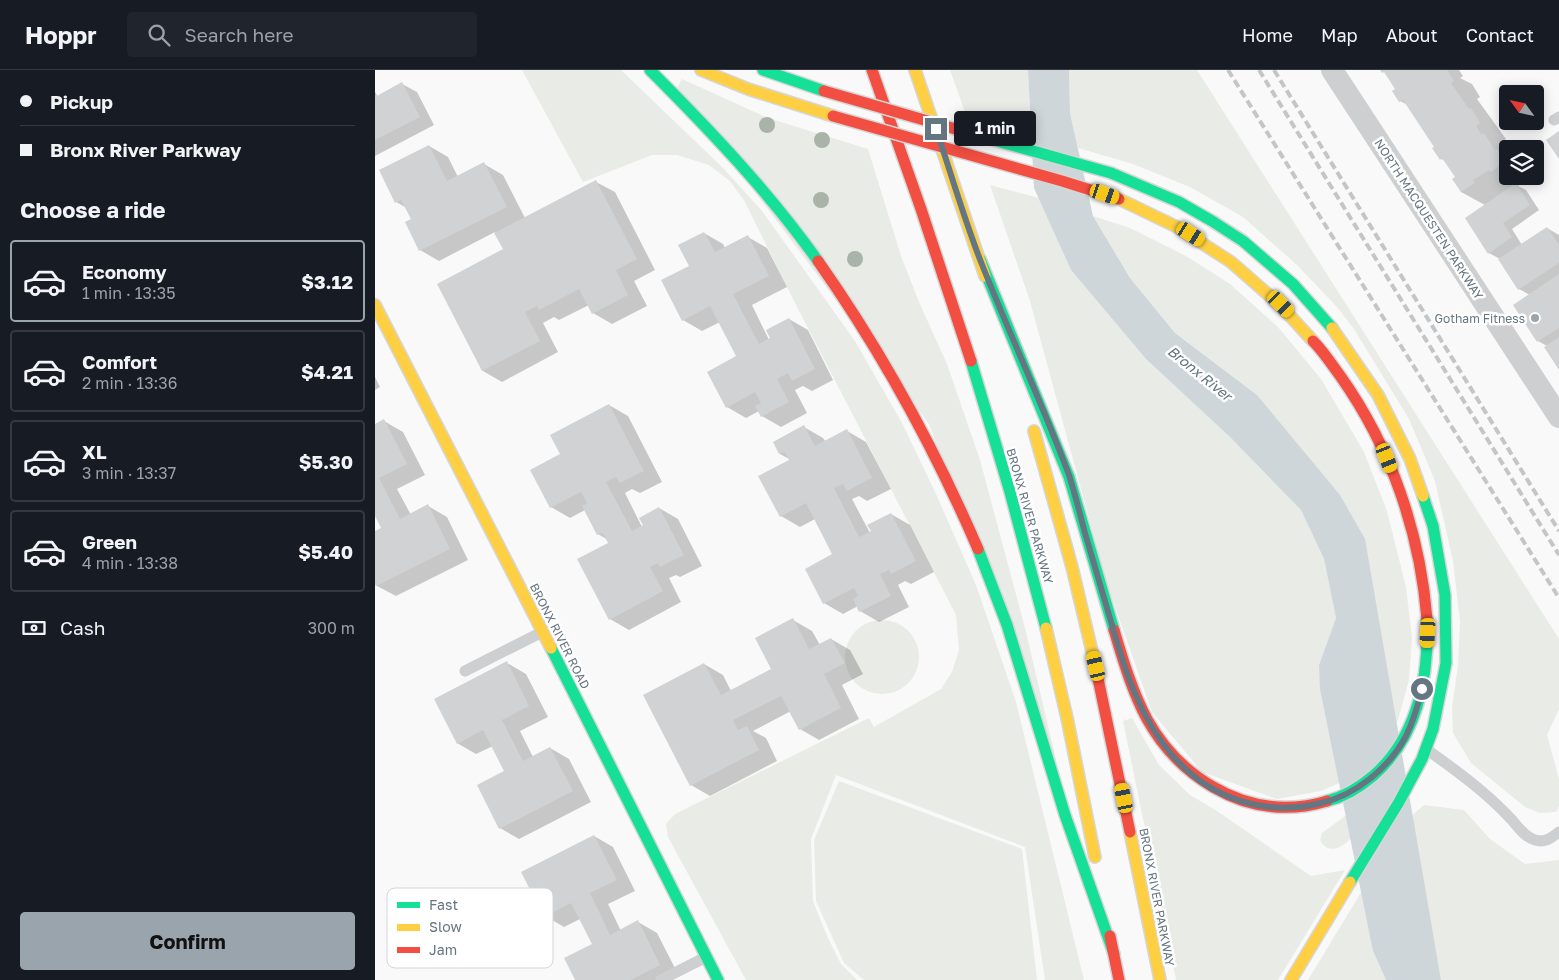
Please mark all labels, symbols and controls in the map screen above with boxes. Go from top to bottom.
search box [127,12,477,57]
text: Hoppr [25,20,97,49]
icon: search [145,21,173,49]
text: Search here [185,23,293,46]
text: Home [1242,24,1293,46]
text: Map [1321,24,1358,46]
text: About [1386,24,1438,46]
text: Contact [1466,24,1534,46]
north arrow [1499,85,1544,130]
map controls [1499,85,1544,185]
text: Pickup [50,90,113,113]
callout: 1 min [953,112,1036,146]
route end [925,118,947,140]
text: 1 min [975,118,1015,138]
street label: NORTH MACQUESTEN PARKWAY [1371,136,1487,302]
text: Bronx River Parkway [50,138,242,161]
button: layers [1499,140,1544,185]
car [1088,182,1121,206]
text: Choose a ride [20,196,166,223]
car [1174,220,1207,248]
icon: car [22,259,67,304]
text: Economy [82,260,167,283]
text: $3.12 [301,270,353,293]
text: 1 min · 13:35 [82,283,175,303]
car [1265,288,1296,320]
place label: Gotham Fitness [1435,311,1525,326]
marker: Gotham Fitness [1529,312,1541,324]
water label: Bronx River [1165,342,1237,406]
icon: car [22,349,67,394]
text: Comfort [82,350,157,373]
text: $4.21 [301,360,353,383]
text: 2 min · 13:36 [82,373,177,393]
icon: car [22,439,67,484]
text: XL [82,440,107,463]
car [1374,441,1399,475]
street label: BRONX RIVER PARKWAY [1003,446,1057,586]
text: $5.30 [299,450,353,473]
text: 3 min · 13:37 [82,463,176,483]
icon: car [22,529,67,574]
text: Green [82,530,137,553]
text: $5.40 [298,540,353,563]
text: 4 min · 13:38 [82,553,178,573]
street label: BRONX RIVER ROAD [527,581,593,691]
icon: cash [20,614,48,642]
text: Cash [60,616,105,639]
text: 300 m [308,618,355,638]
car [1419,618,1436,648]
car [1085,650,1106,682]
route start [1411,678,1433,700]
car [1113,782,1134,814]
street label: BRONX RIVER PARKWAY [1136,827,1178,968]
legend [387,888,553,968]
text: Fast [429,896,458,913]
button: Confirm [20,912,355,970]
text: Slow [429,918,462,935]
text: Jam [429,941,457,958]

